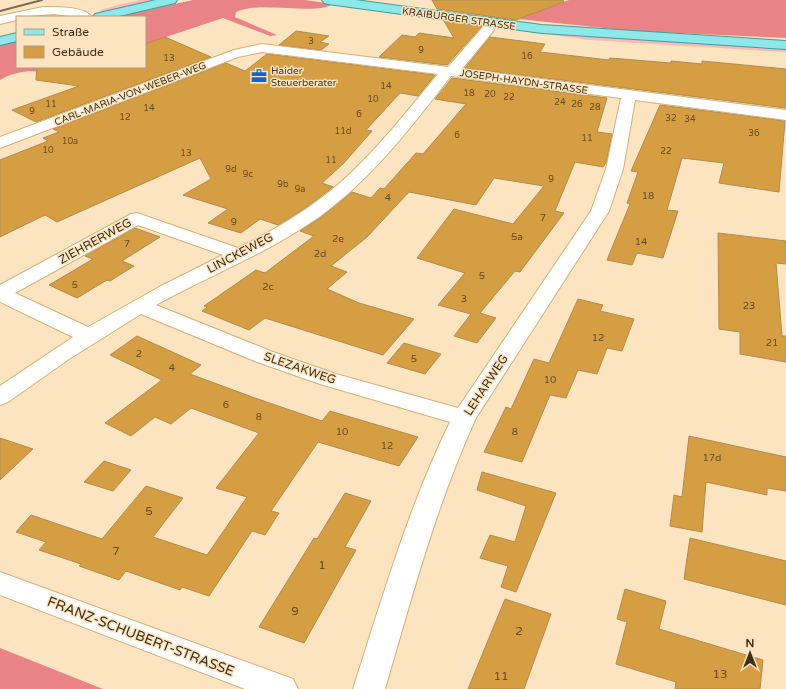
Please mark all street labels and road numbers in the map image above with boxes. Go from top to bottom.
street label: KRAIBURGER STRASSE [401,5,516,33]
street label: CARL-MARIA-VON-WEBER-WEG [53,59,208,128]
street label: JOSEPH-HAYDN-STRASSE [459,67,589,97]
street label: ZIEHRERWEG [56,215,134,267]
street label: LINCKEWEG [205,230,275,276]
street label: SLEZAKWEG [262,349,338,387]
street label: LEHARWEG [461,352,511,418]
street label: FRANZ-SCHUBERT-STRASSE [45,593,237,680]

